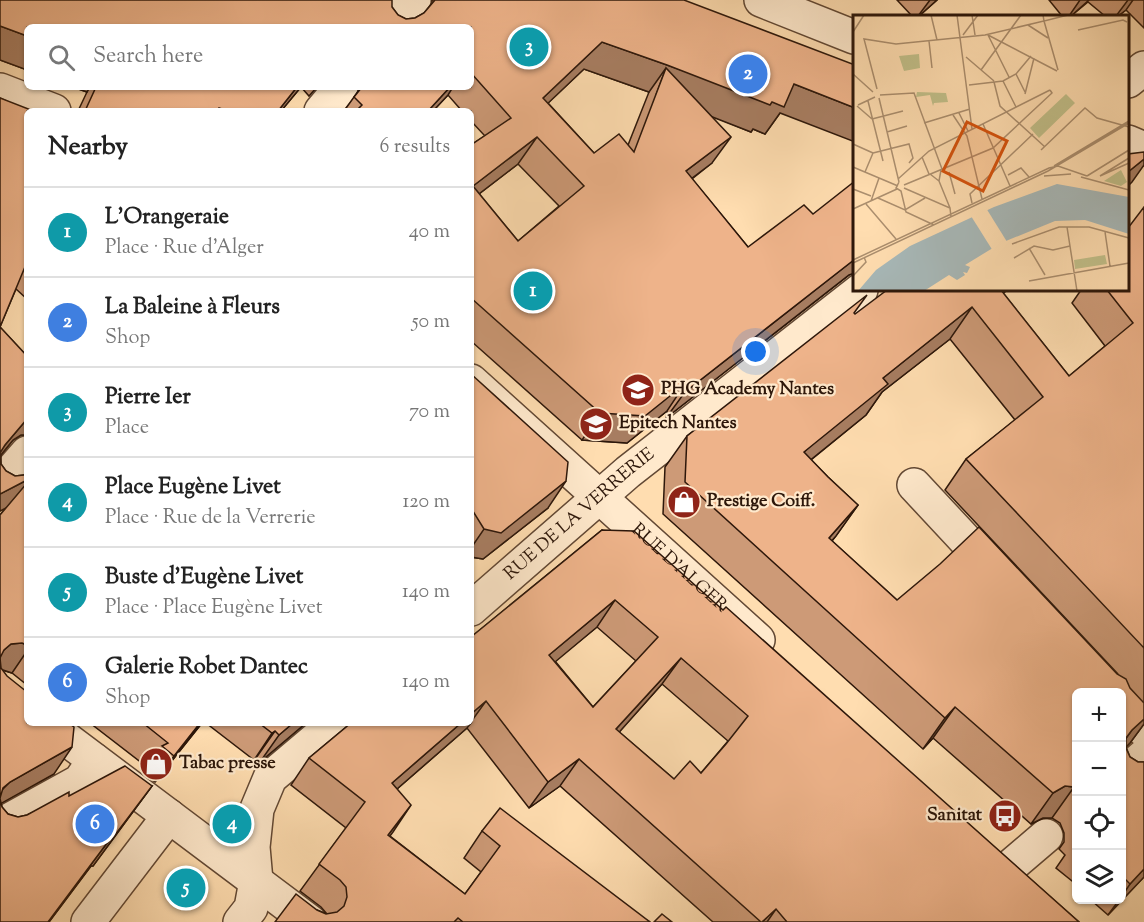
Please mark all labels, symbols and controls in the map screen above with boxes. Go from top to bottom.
inset map [853,15,1129,291]
search box [24,24,474,90]
pin: 3 [510,24,548,70]
icon: search [45,41,78,74]
text: Search here [93,41,203,73]
pin: 2 [728,52,768,97]
text: Nearby [48,129,128,166]
text: 6 results [380,133,450,162]
text: L'Orangeraie [105,202,229,234]
text: 1 [64,218,71,247]
text: 40 m [409,218,450,247]
text: Place · Rue d'Alger [105,234,264,263]
pin: 1 [514,268,552,314]
text: La Baleine à Fleurs [105,292,280,324]
text: 2 [63,308,72,337]
text: 50 m [412,308,450,337]
text: Shop [105,324,150,353]
your location [741,337,770,366]
school or university icon: PHG Academy Nantes [620,372,656,408]
place label: PHG Academy Nantes [661,377,834,403]
text: Pierre Ier [105,382,191,414]
text: 3 [63,398,72,427]
text: 70 m [409,398,450,427]
school or university icon: Epitech Nantes [578,406,614,442]
place label: Epitech Nantes [619,411,737,437]
text: Place [105,414,149,443]
street label: RUE DE LA VERRERIE [499,442,661,587]
text: Place Eugène Livet [105,472,281,504]
shop icon: Prestige Coiff. [666,484,702,520]
text: 4 [62,488,73,517]
text: 120 m [402,488,450,517]
place label: Prestige Coiff. [707,489,815,515]
text: Place · Rue de la Verrerie [105,504,316,533]
street label: RUE D'ALGER [625,518,733,619]
text: Buste d'Eugène Livet [105,562,303,594]
text: 5 [64,578,71,607]
text: 140 m [402,578,450,607]
text: Place · Place Eugène Livet [105,594,323,623]
text: Galerie Robet Dantec [105,652,308,684]
text: 6 [63,668,72,697]
text: 140 m [402,668,450,697]
text: Shop [105,684,150,713]
map controls [1072,688,1126,904]
button: + [1072,688,1126,742]
button: − [1072,742,1126,796]
shop icon: Tabac presse [138,746,174,782]
place label: Tabac presse [179,751,276,777]
button: locate [1072,796,1126,850]
bus stop icon: Sanitat [987,798,1023,834]
pin: 6 [76,802,115,846]
pin: 4 [212,802,252,846]
place label: Sanitat [927,803,983,829]
button: layers [1072,850,1126,904]
pin: 5 [166,866,206,910]

